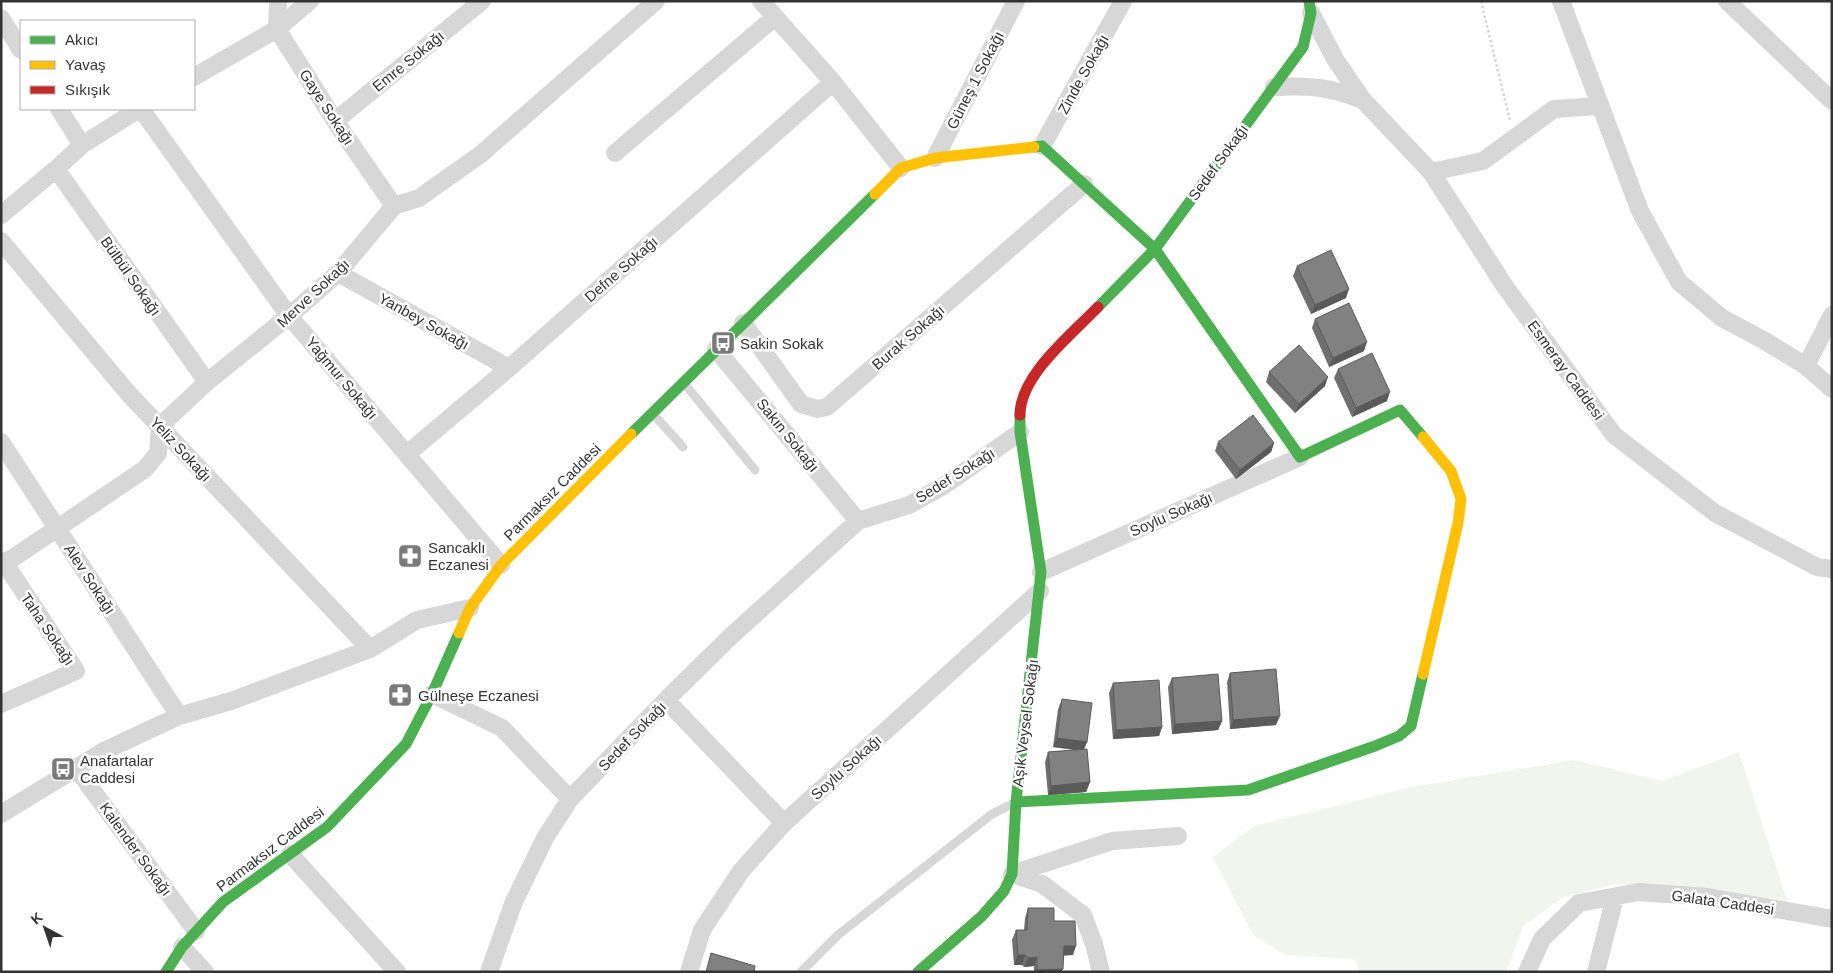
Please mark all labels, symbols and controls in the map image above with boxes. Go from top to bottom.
legend [20,20,195,110]
street label: Emre Sokağı [369,27,447,95]
street label: Güneş 1 Sokağı [943,28,1007,132]
text: Akıcı [65,31,98,48]
street label: Zinde Sokağı [1054,31,1112,117]
text: Yavaş [65,56,106,73]
street label: Gaye Sokağı [296,66,358,148]
text: Sıkışık [65,81,111,98]
street label: Sedef Sokağı [1185,121,1251,203]
street label: Bülbül Sokağı [97,233,165,319]
street label: Defne Sokağı [581,233,661,305]
street label: Merve Sokağı [273,255,353,331]
street label: Yanbey Sokağı [376,289,472,353]
street label: Burak Sokağı [868,301,948,373]
street label: Esmeray Caddesi [1524,317,1608,423]
bus stop icon: Sakin Sokak [710,330,736,356]
street label: Yağmur Sokağı [303,333,381,423]
place label: Sakin Sokak [740,335,824,352]
street label: Sakın Sokağı [753,395,823,475]
street label: Yeliz Sokağı [147,413,215,485]
street label: Parmaksız Caddesi [500,440,604,544]
street label: Sedef Sokağı [912,444,998,506]
street label: Soylu Sokağı [1127,488,1215,540]
place label: Sancaklı Eczanesi [428,539,489,573]
street label: Alev Sokağı [61,541,119,617]
pharmacy icon: Sancaklı Eczanesi [397,543,423,569]
street label: Taha Sokağı [18,590,78,668]
street label: Aşık Veysel Sokağı [1009,658,1041,788]
pharmacy icon: Gülneşe Eczanesi [387,682,413,708]
place label: Gülneşe Eczanesi [418,687,539,704]
street label: Sedef Sokağı [595,698,669,774]
street label: Soylu Sokağı [807,731,885,803]
place label: Anafartalar Caddesi [80,752,153,786]
bus stop icon: Anafartalar Caddesi [50,756,76,782]
street label: Kalender Sokağı [97,799,175,899]
street label: Parmaksız Caddesi [213,803,327,895]
street label: Galata Caddesi [1671,886,1775,918]
north arrow [20,903,70,953]
text: K [28,909,46,927]

